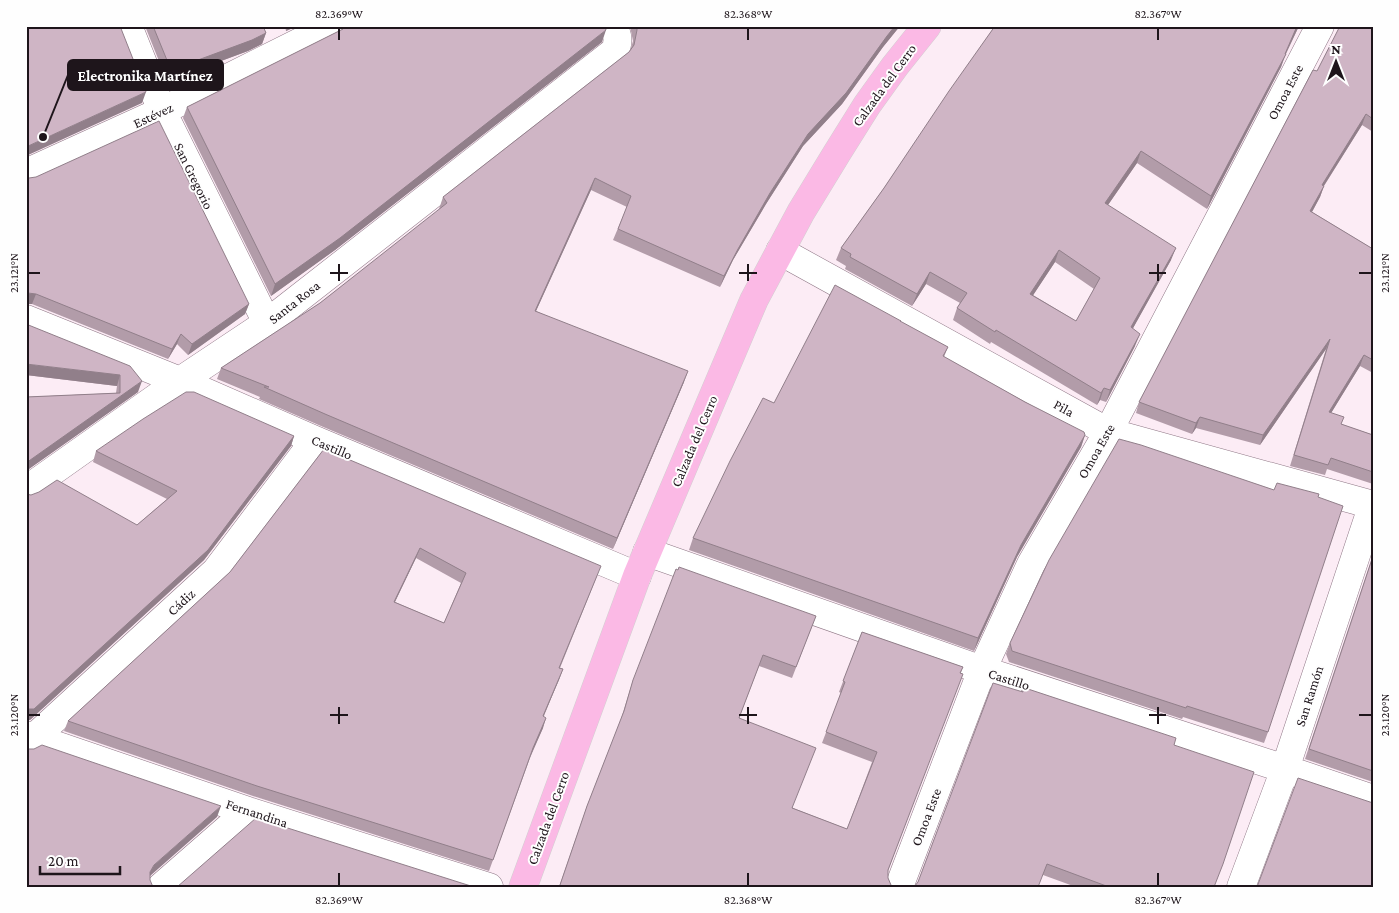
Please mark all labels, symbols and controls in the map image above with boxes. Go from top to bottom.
text: 82.369°W [315,7,363,21]
text: 82.368°W [724,7,772,21]
text: 82.367°W [1134,7,1182,21]
north arrow [1312,38,1362,88]
street label: Calzada del Cerro [849,41,919,129]
text: N [1331,41,1341,57]
callout: Electronika Martínez [68,60,223,90]
street label: Omoa Este [1264,62,1306,122]
text: Electronika Martínez [77,68,213,84]
street label: Estévez [131,99,176,131]
street label: San Gregorio [171,140,217,212]
text: 23.121°N [7,253,21,293]
text: 23.121°N [1378,253,1392,293]
street label: Santa Rosa [265,277,323,327]
street label: Calzada del Cerro [667,393,721,489]
street label: Pila [1051,396,1077,420]
street label: Omoa Este [1074,421,1118,481]
street label: Castillo [309,431,355,463]
street label: Cádiz [164,585,198,619]
street label: San Ramón [1292,663,1326,728]
street label: Castillo [986,665,1032,693]
text: 23.120°N [7,694,21,736]
text: 23.120°N [1378,694,1392,736]
street label: Calzada del Cerro [524,769,572,867]
street label: Omoa Este [908,786,944,848]
street label: Fernandina [224,795,291,831]
scale bar [40,843,120,875]
text: 20 m [48,853,79,869]
text: 82.369°W [315,893,363,907]
text: 82.368°W [724,893,772,907]
text: 82.367°W [1134,893,1182,907]

